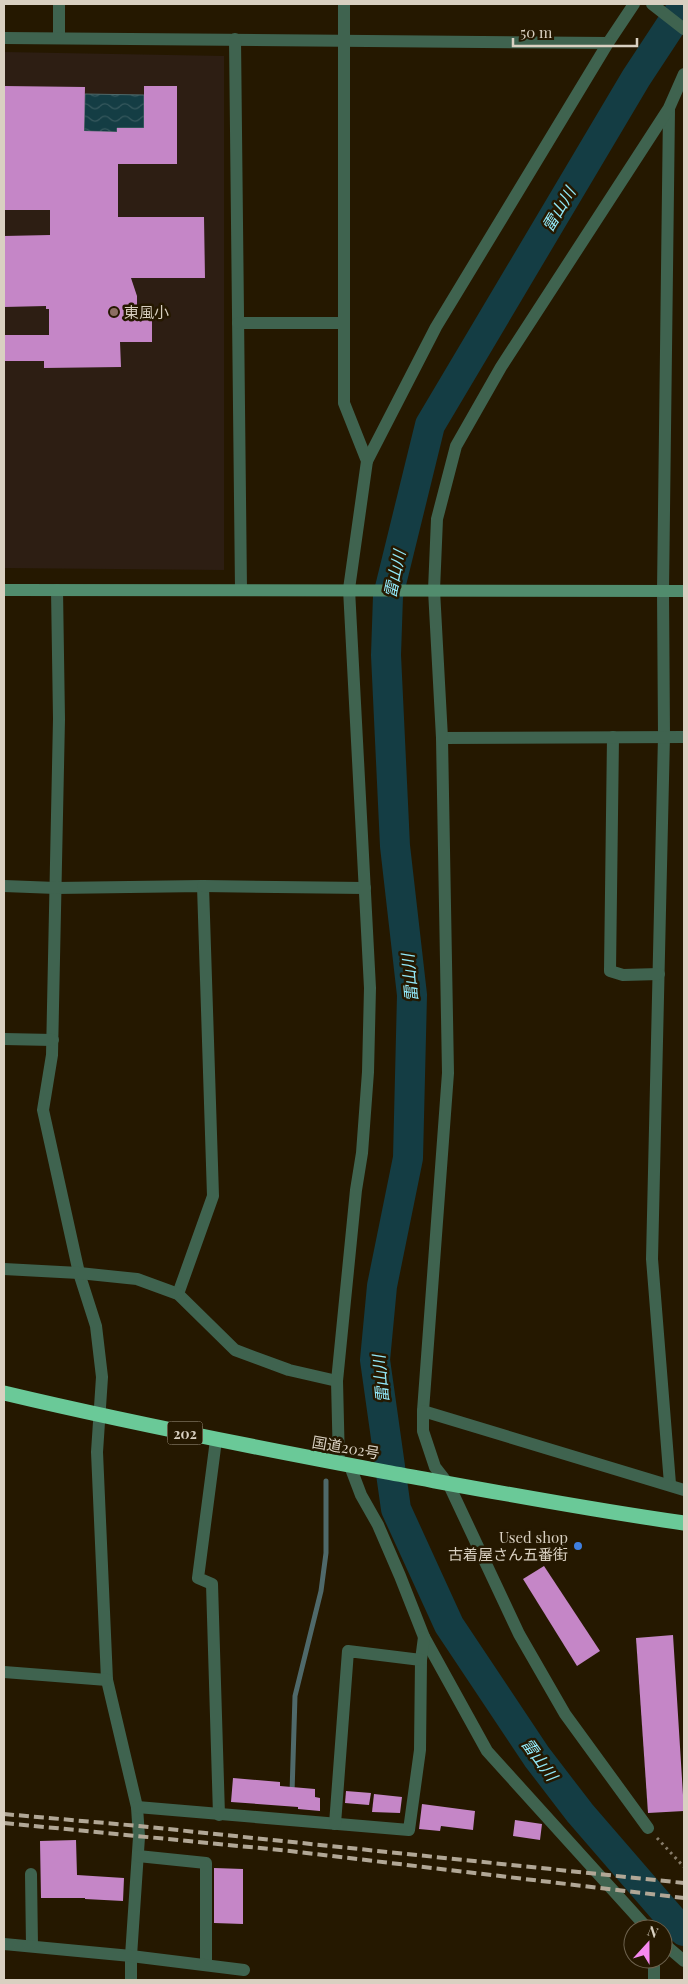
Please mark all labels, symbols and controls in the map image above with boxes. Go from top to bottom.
scale bar [513,15,637,47]
text: 50 m [520,22,553,42]
water label: 雷山川 [537,181,580,235]
place label: 東風小 [124,302,169,322]
marker: 東風小 [108,306,120,318]
water label: 雷山川 [379,546,410,600]
water label: 雷山川 [396,951,422,1003]
water label: 雷山川 [367,1352,393,1404]
road number: 202 [168,1422,202,1445]
street label: 国道202号 [311,1431,381,1463]
place label: Used shop 古着屋さん五番街 [448,1527,568,1564]
marker: Used shop 古着屋さん五番街 [572,1540,584,1552]
water label: 雷山川 [517,1733,564,1786]
north arrow [623,1919,673,1969]
text: N [645,1921,661,1942]

